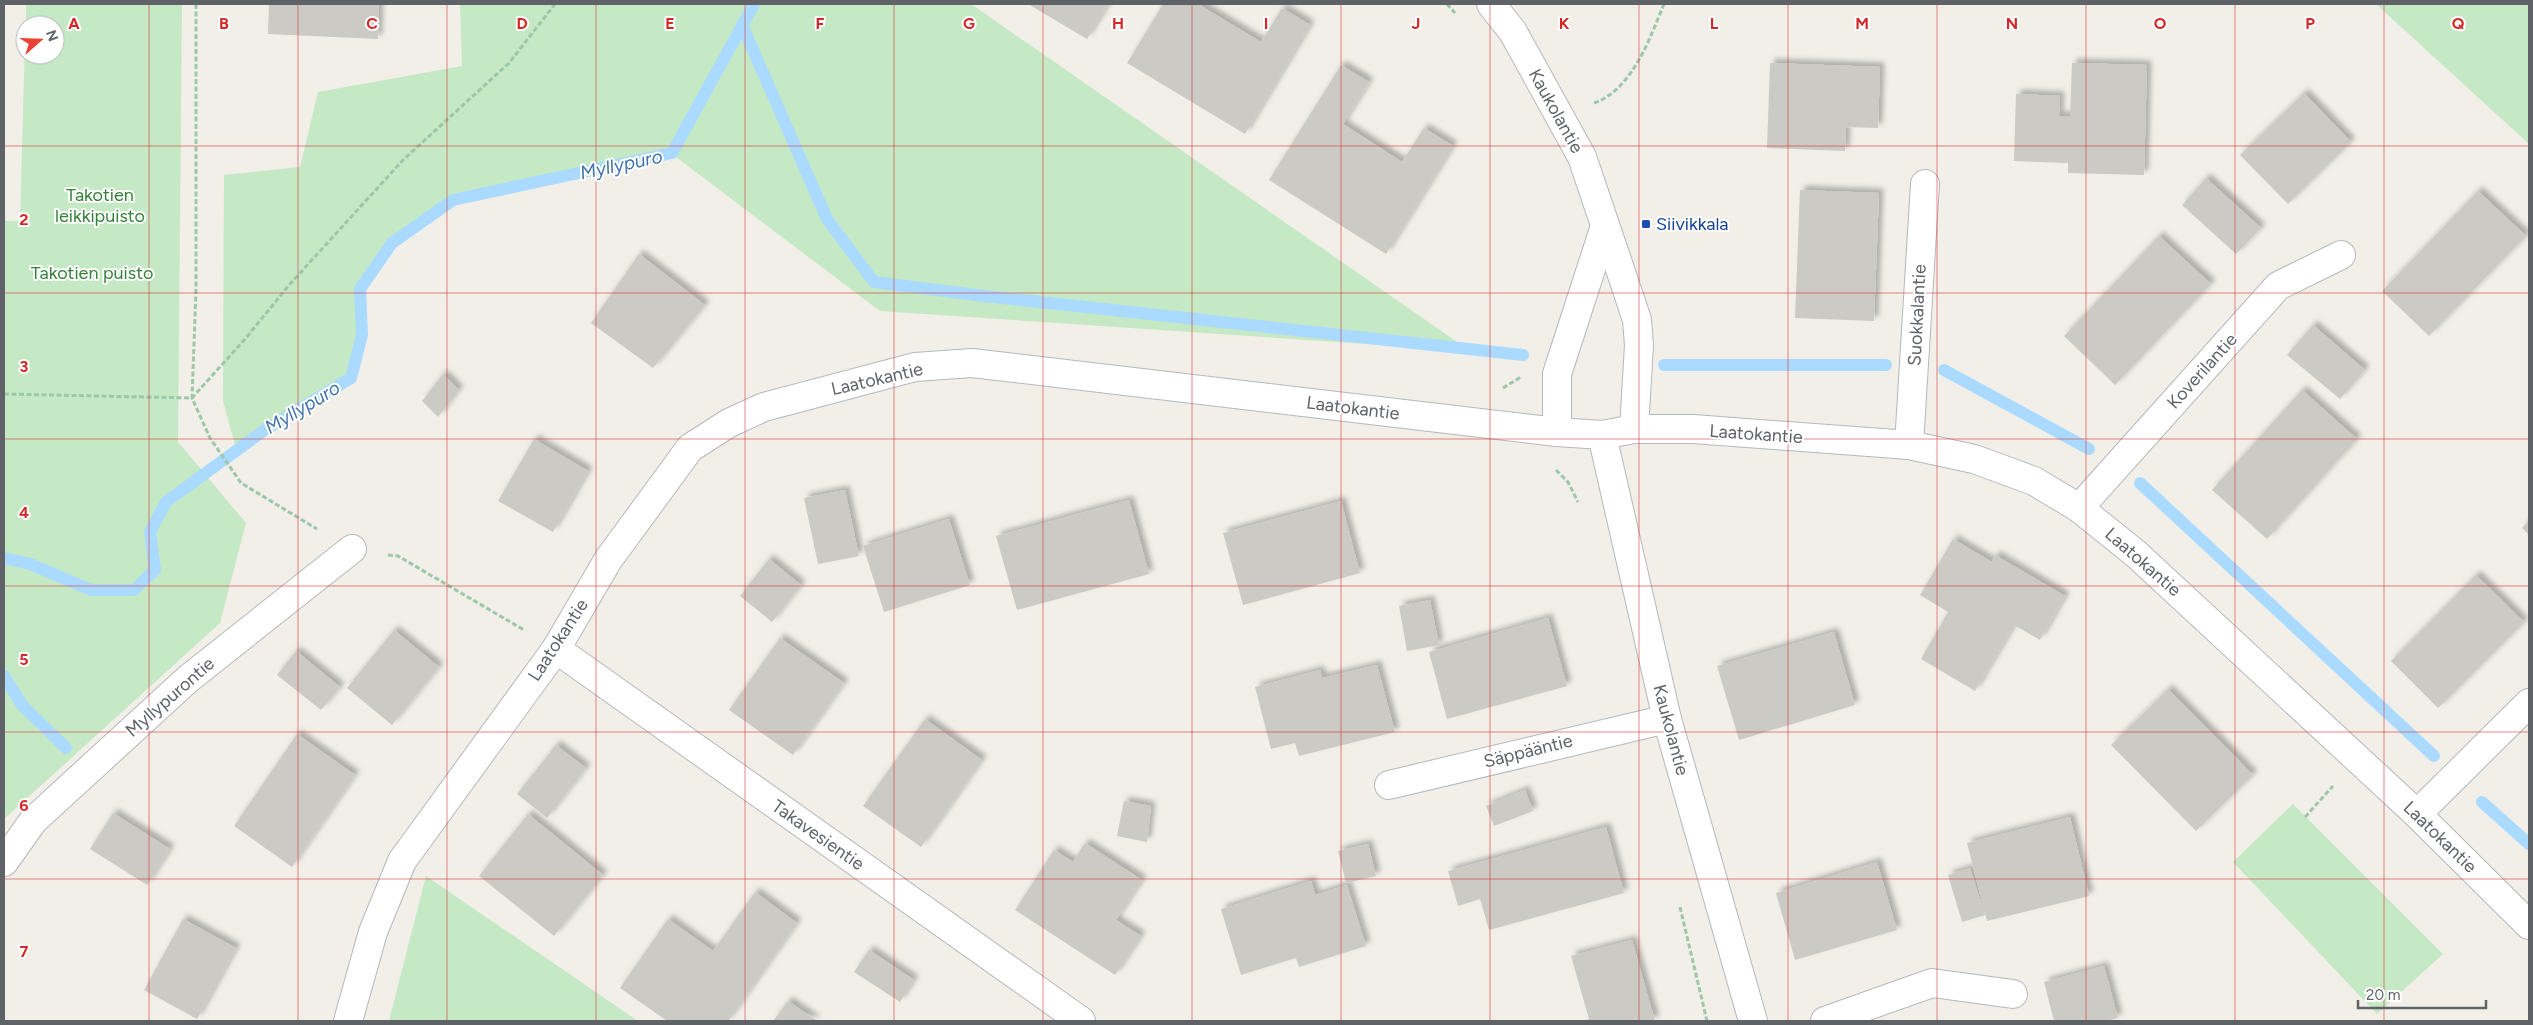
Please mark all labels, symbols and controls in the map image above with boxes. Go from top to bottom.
text: A [68,14,80,33]
text: B [219,14,229,33]
text: C [366,14,378,33]
text: D [516,14,528,33]
text: E [665,14,675,33]
text: F [816,14,825,33]
text: G [963,14,975,33]
text: H [1112,14,1124,33]
text: I [1264,14,1268,33]
text: J [1412,14,1420,33]
text: K [1559,14,1570,33]
text: L [1710,14,1719,33]
text: M [1855,14,1869,33]
text: N [2006,14,2018,33]
text: O [2154,14,2167,33]
text: P [2305,14,2315,33]
text: Q [2452,14,2465,33]
north arrow [15,15,65,65]
text: N [42,28,62,44]
street label: Kaukolantie [1524,65,1588,157]
water label: Myllypuro [578,145,664,184]
park label: Takotien leikkipuisto [55,184,145,227]
text: 2 [19,210,29,229]
place label: Siivikkala [1656,213,1729,235]
marker: Siivikkala [1640,218,1652,230]
park label: Takotien puisto [31,262,153,284]
street label: Suokkalantie [1903,263,1931,366]
street label: Koverilantie [2162,328,2242,413]
text: 3 [20,357,29,376]
street label: Laatokantie [829,358,925,400]
water label: Myllypuro [260,376,344,439]
street label: Laatokantie [1305,391,1401,425]
street label: Laatokantie [1709,420,1804,448]
text: 4 [19,503,29,522]
street label: Laatokantie [2101,523,2186,601]
street label: Laatokantie [523,595,593,685]
text: 5 [19,650,29,669]
street label: Myllypurontie [121,652,219,741]
street label: Kaukolantie [1648,682,1694,778]
street label: Säppääntie [1481,729,1575,773]
street label: Takavesientie [768,795,869,875]
text: 6 [19,796,29,815]
street label: Laatokantie [2399,797,2481,877]
text: 7 [20,942,29,961]
scale bar [2358,978,2486,1010]
text: 20 m [2366,986,2400,1004]

